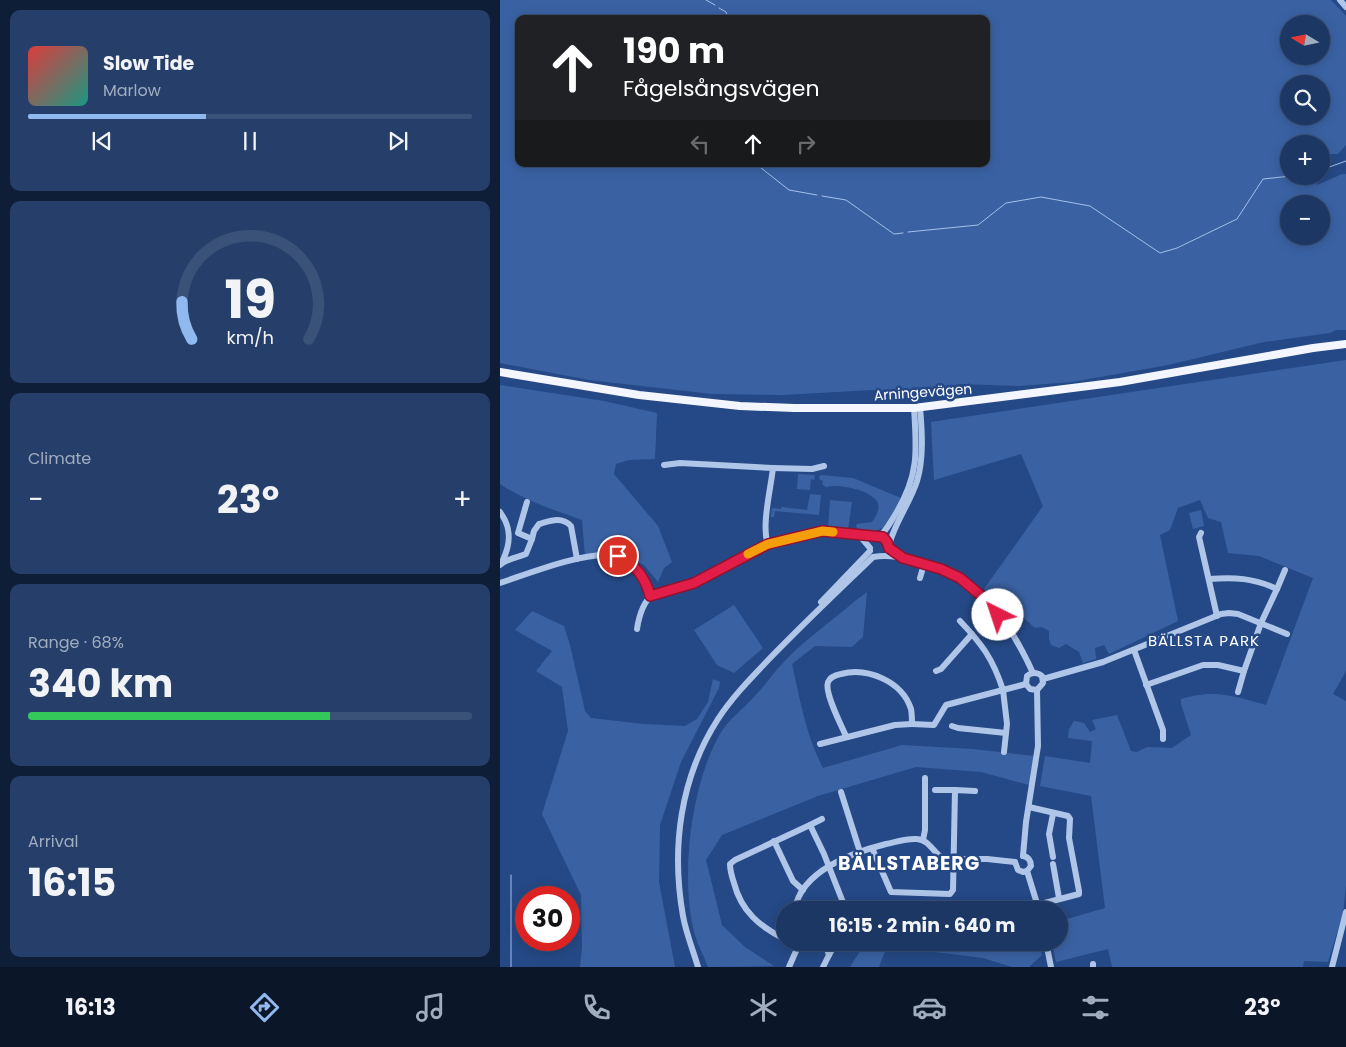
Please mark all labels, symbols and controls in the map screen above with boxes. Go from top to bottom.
north arrow [1280,15,1330,65]
map controls [1280,15,1330,245]
text: 190 m [623,26,725,75]
icon: ahead [540,35,605,100]
text: Slow Tide [103,50,194,77]
text: Fågelsångsvägen [623,73,819,104]
button: search [1280,75,1330,125]
text: Marlow [103,79,161,102]
icon: previous [88,127,116,155]
icon: pause [236,127,264,155]
icon: next [384,127,412,155]
icon: left [686,130,714,158]
icon: ahead [739,130,767,158]
icon: right [792,130,820,158]
button: + [1280,135,1330,185]
button: − [1280,195,1330,245]
text: 19 [224,263,276,336]
text: km/h [226,325,274,350]
street label: Arningevägen [873,379,973,405]
text: Climate [28,447,91,470]
text: 23° [217,473,279,526]
text: − [28,480,43,519]
text: + [453,480,472,519]
pin [597,535,639,577]
icon: arrive [604,542,632,570]
position arrow [971,588,1023,640]
district label: BÄLLSTA PARK [1148,630,1260,651]
text: Range · 68% [28,631,124,654]
text: 340 km [28,657,173,710]
text: Arrival [28,830,78,853]
district label: BÄLLSTABERG [838,850,980,877]
text: 16:15 [28,856,116,909]
speed limit sign: 30 [515,886,580,951]
text: 16:15 · 2 min · 640 m [829,912,1015,939]
icon: directions [247,990,282,1025]
icon: music [413,990,448,1025]
icon: phone [579,990,614,1025]
icon: climate [746,990,781,1025]
icon: car [912,990,947,1025]
icon: filters [1078,990,1113,1025]
text: 16:13 [66,992,116,1023]
text: 23° [1244,992,1280,1023]

